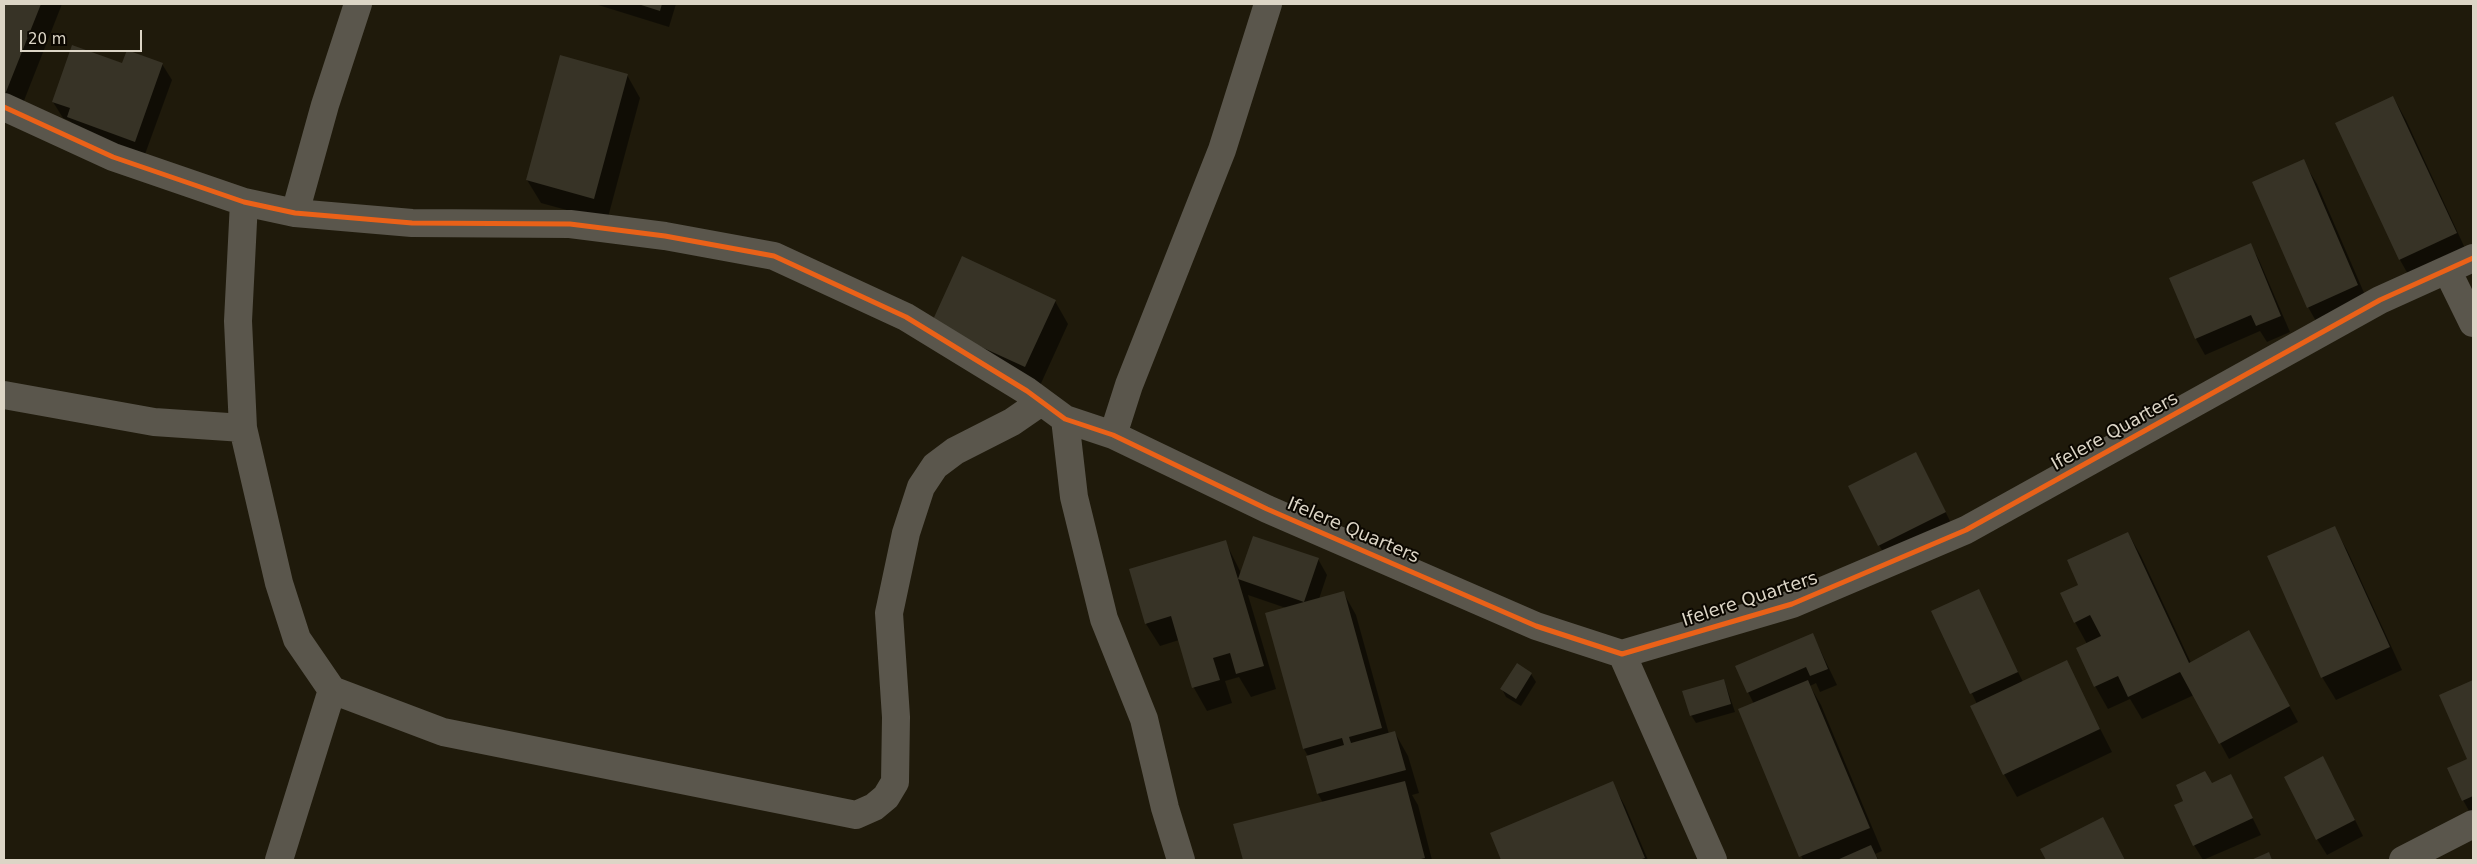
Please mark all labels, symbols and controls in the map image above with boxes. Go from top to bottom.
scale bar [22,20,145,52]
text: 20 m [28,30,66,48]
street label: Ifelere Quarters [2048,388,2182,476]
street label: Ifelere Quarters [1284,493,1422,569]
street label: Ifelere Quarters [1679,568,1821,632]

